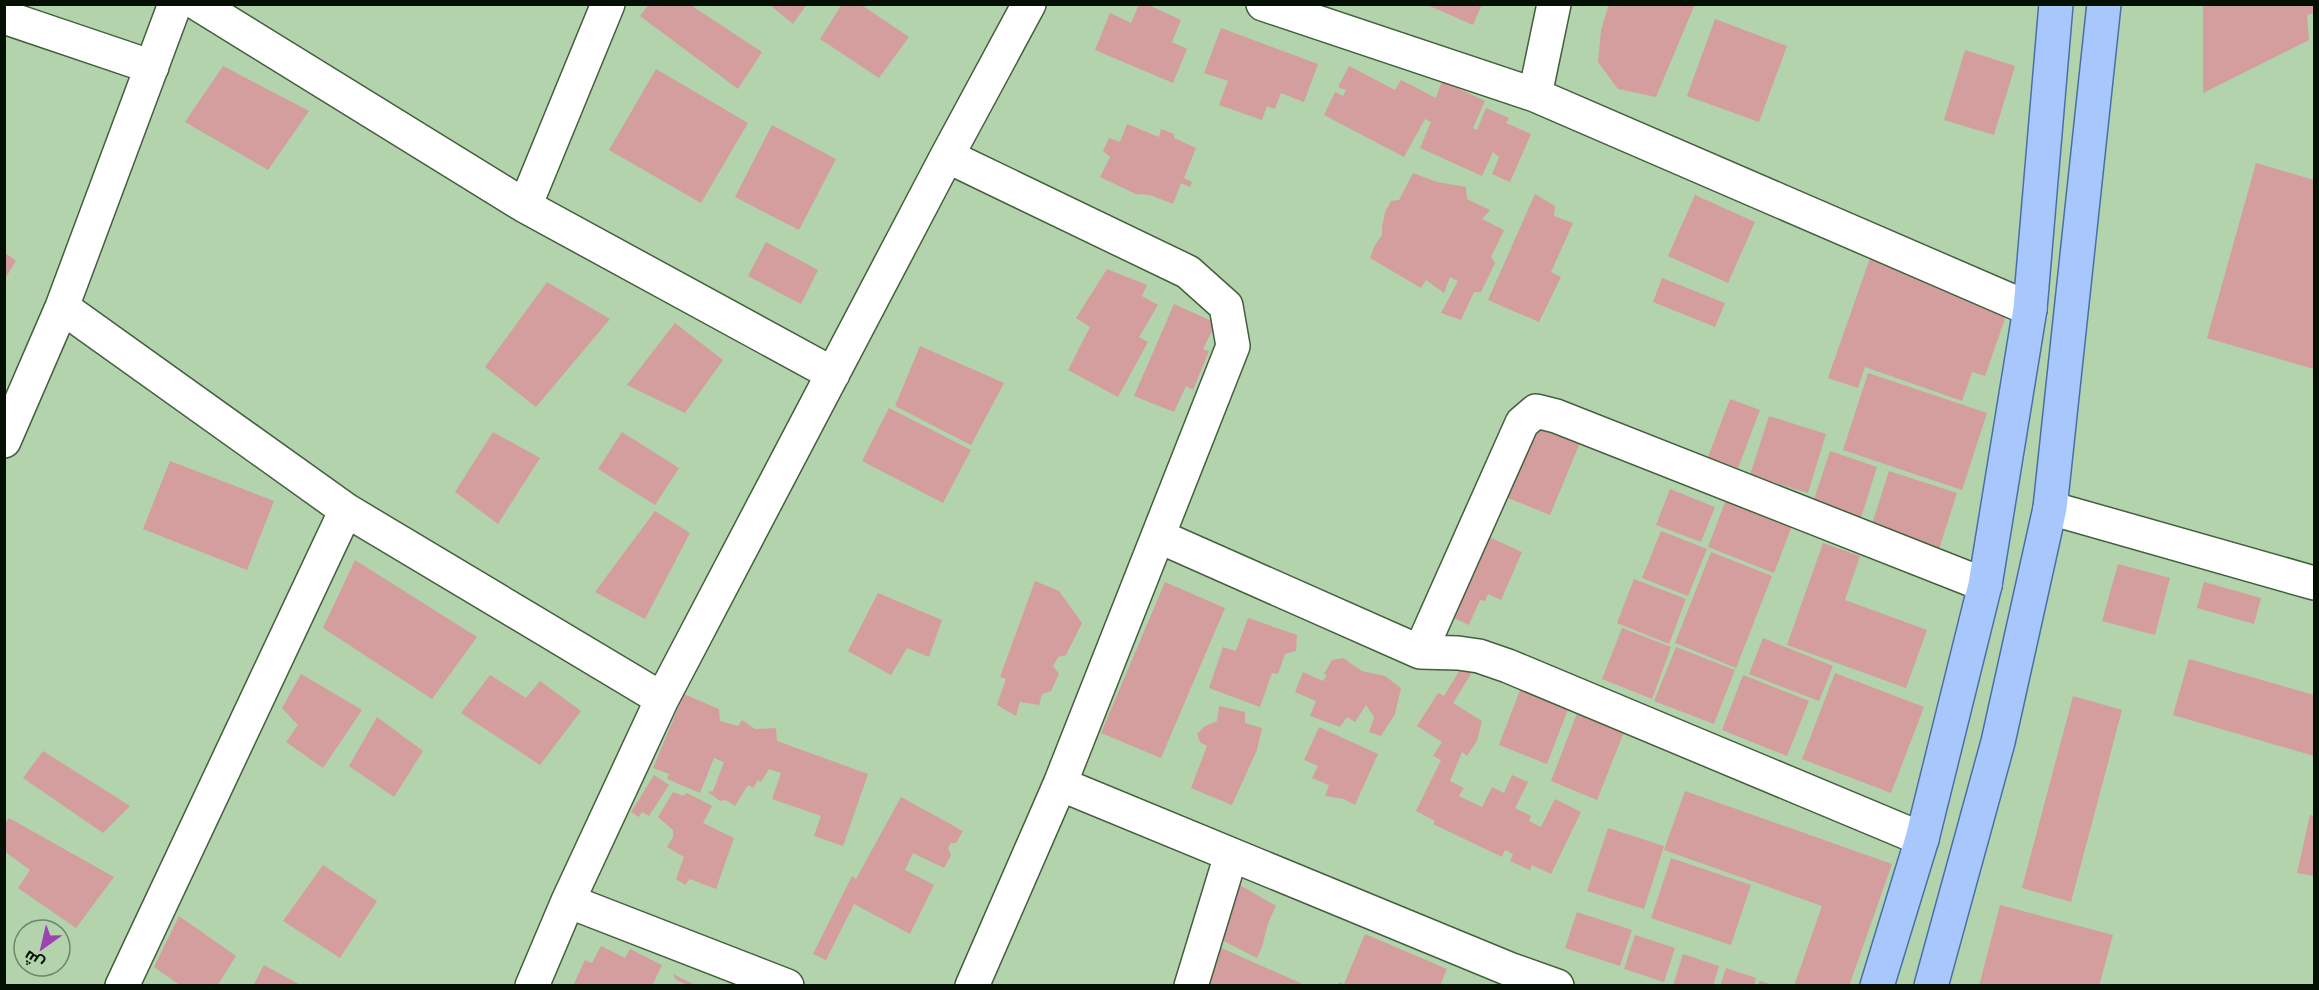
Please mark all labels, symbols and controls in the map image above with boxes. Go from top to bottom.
north arrow [12,918,72,978]
text: ش [20,946,48,974]

